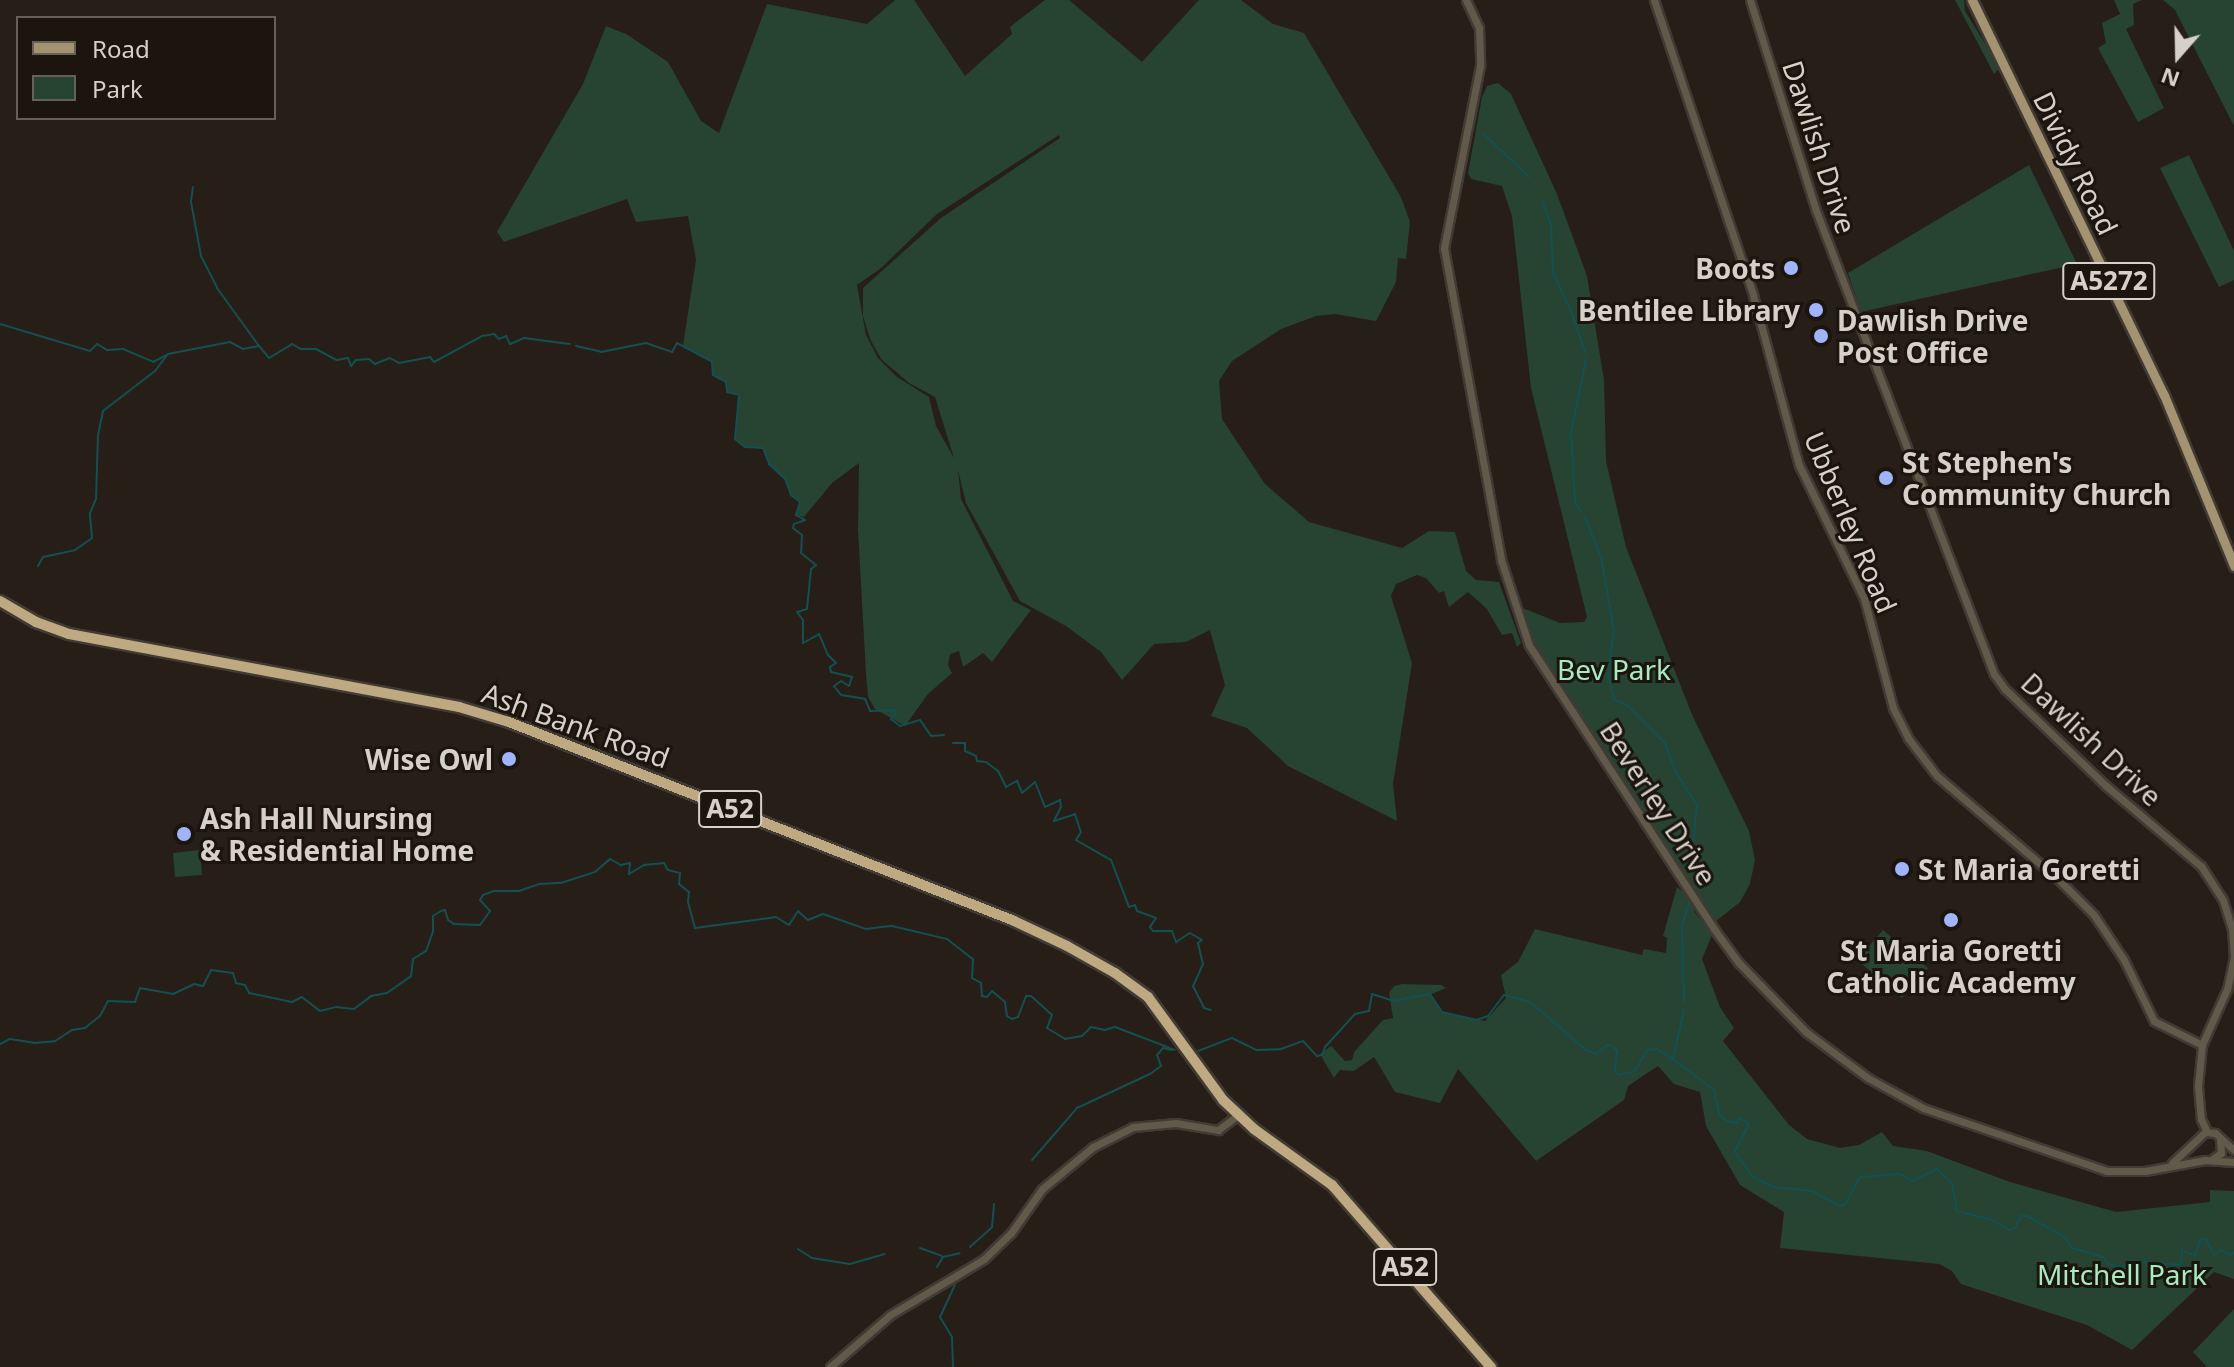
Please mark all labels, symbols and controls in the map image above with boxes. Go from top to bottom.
legend [16,16,276,120]
north arrow [2138,16,2218,96]
text: Road [92,32,150,65]
street label: Dawlish Drive [1776,56,1864,238]
text: N [2156,61,2183,96]
text: Park [92,72,143,105]
street label: Dividy Road [2027,86,2125,240]
place label: Boots [1695,251,1775,285]
marker: Boots [1782,259,1800,277]
road number: A5272 [2061,259,2157,303]
place label: Bentilee Library [1578,293,1800,327]
marker: Bentilee Library [1807,301,1825,319]
place label: Dawlish Drive Post Office [1837,303,2029,369]
marker: Dawlish Drive Post Office [1812,327,1830,345]
street label: Ubberley Road [1798,426,1904,618]
place label: St Stephen's Community Church [1902,445,2171,511]
marker: St Stephen's Community Church [1877,469,1895,487]
park label: Bev Park [1557,652,1671,686]
street label: Dawlish Drive [2015,665,2169,813]
street label: Ash Bank Road [478,676,674,774]
street label: Beverley Drive [1594,715,1724,891]
place label: Wise Owl [365,742,493,776]
marker: Wise Owl [500,750,518,768]
road number: A52 [698,787,762,831]
place label: Ash Hall Nursing & Residential Home [200,801,474,867]
marker: Ash Hall Nursing & Residential Home [175,825,193,843]
place label: St Maria Goretti [1918,852,2140,886]
marker: St Maria Goretti [1893,860,1911,878]
marker: St Maria Goretti Catholic Academy [1942,911,1960,929]
place label: St Maria Goretti Catholic Academy [1826,933,2076,999]
road number: A52 [1373,1245,1437,1289]
park label: Mitchell Park [2037,1257,2207,1291]

